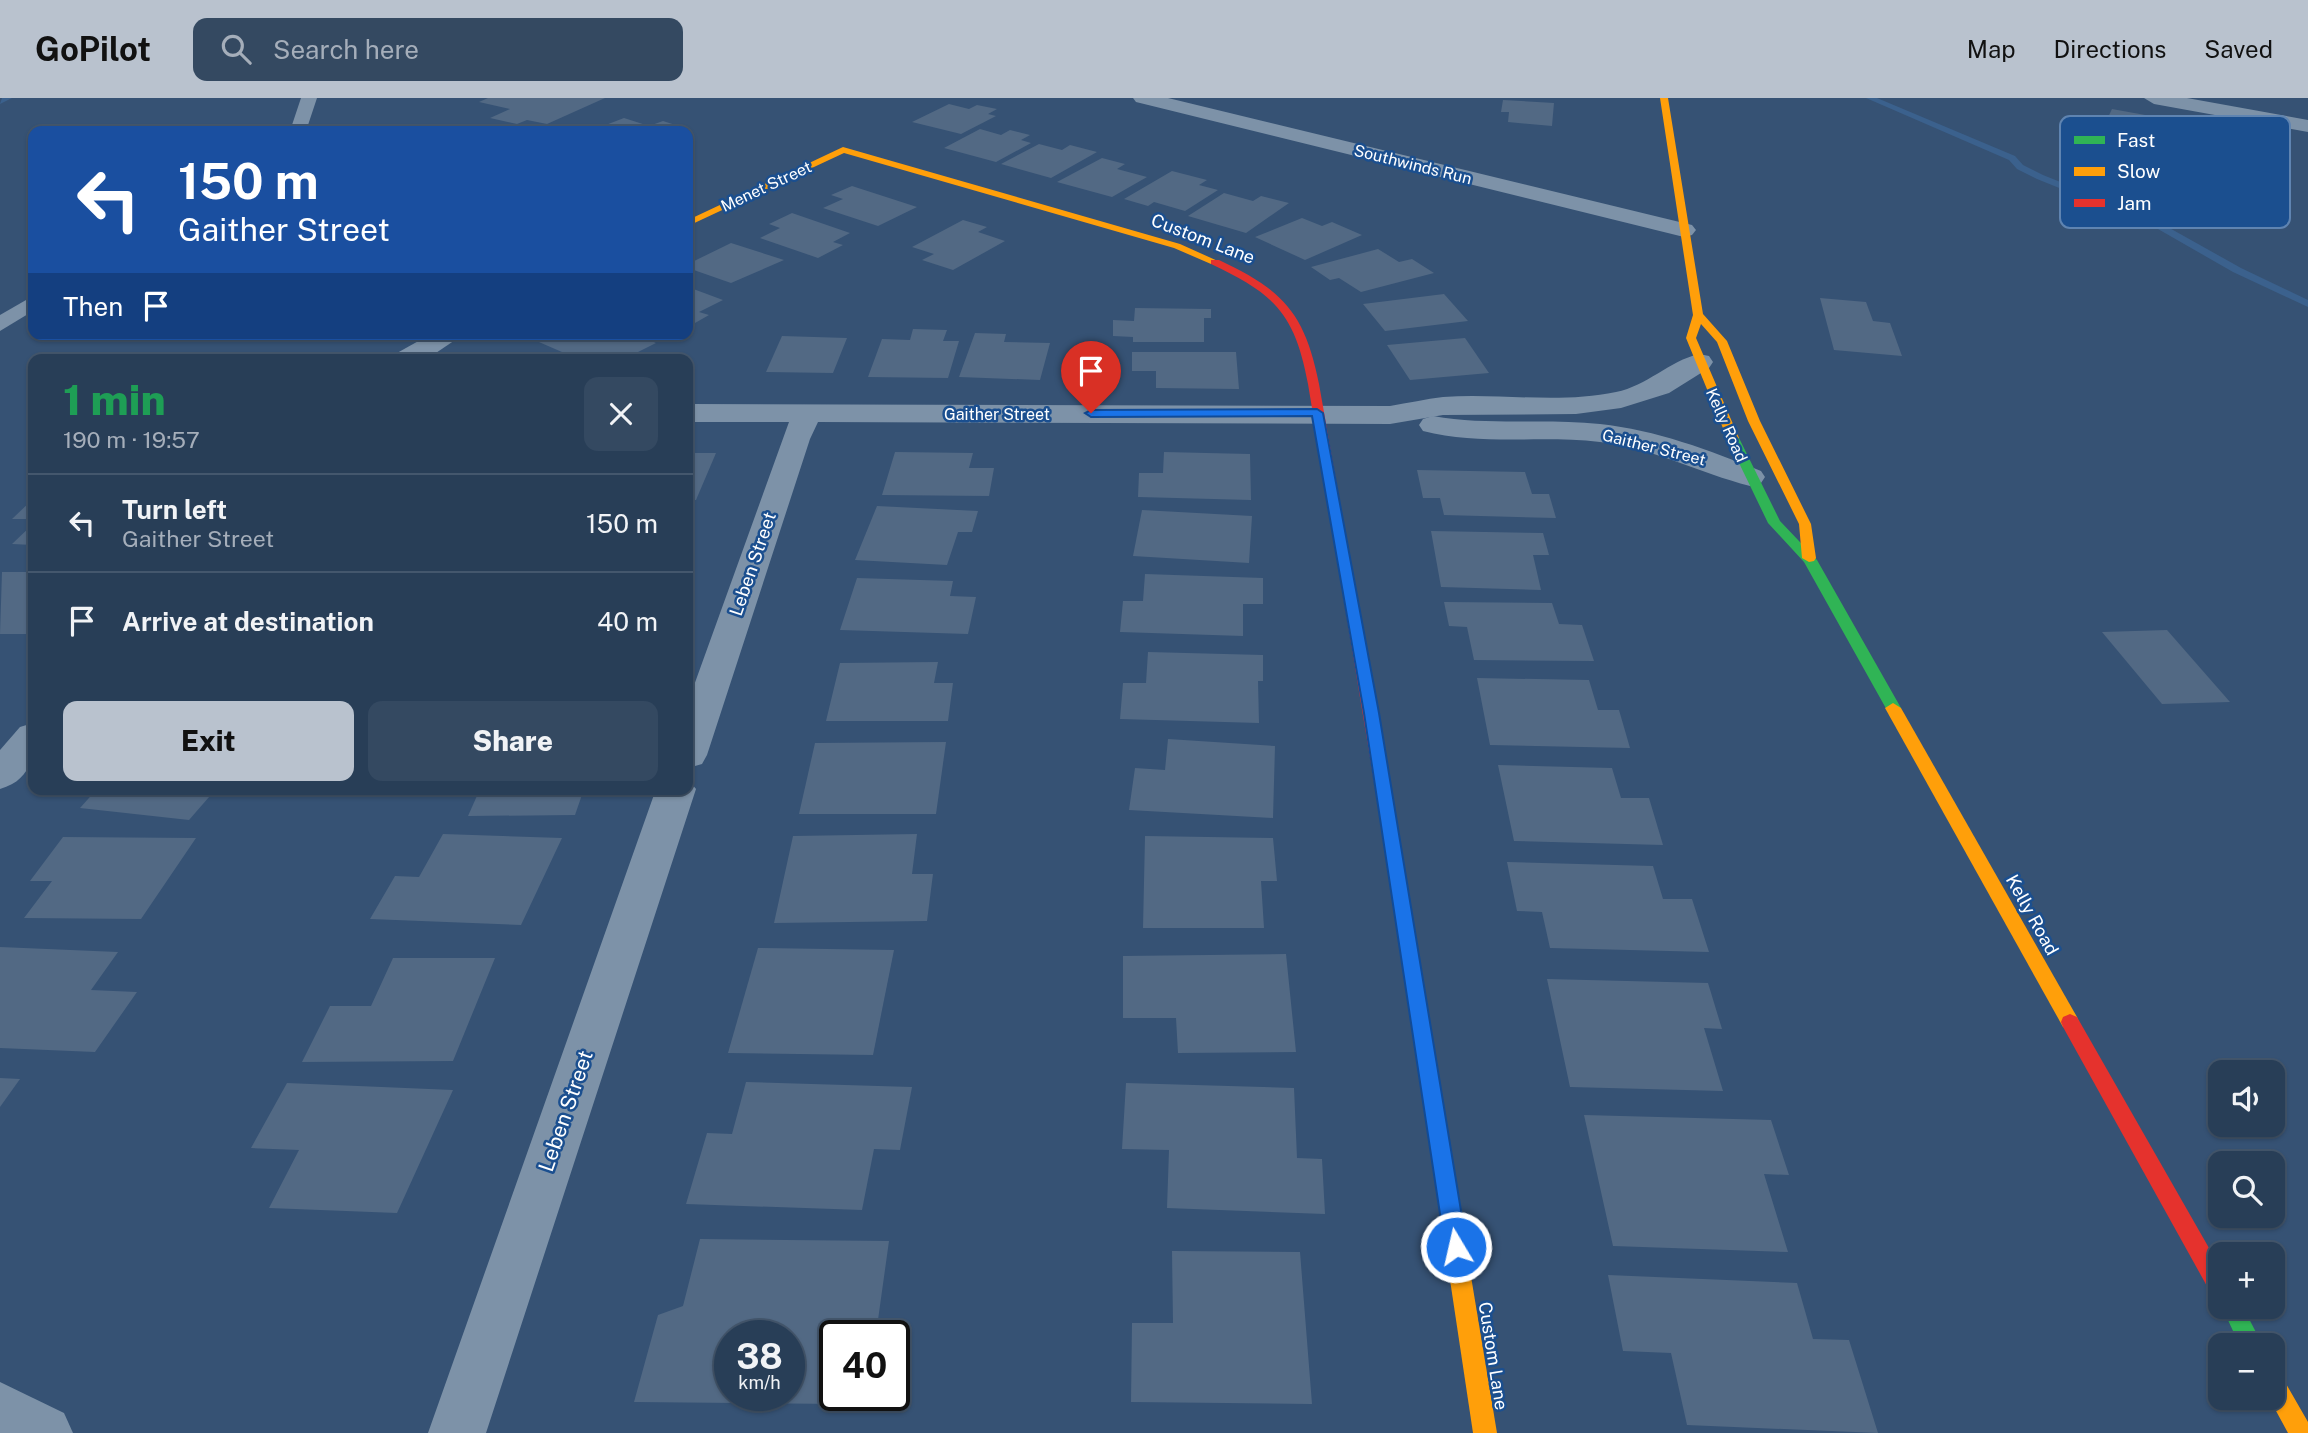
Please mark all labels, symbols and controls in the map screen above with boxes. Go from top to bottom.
search box [193,18,683,81]
text: GoPilot [35,30,151,68]
icon: search [217,30,255,68]
text: Search here [273,34,419,65]
text: Map [1967,35,2016,63]
text: Directions [2054,35,2166,63]
text: Saved [2204,35,2273,63]
legend [2060,116,2290,228]
text: Fast [2117,129,2155,151]
street label: Southwinds Run [1352,141,1474,188]
text: 150 m [178,152,319,210]
icon: left [63,154,154,245]
street label: Menet Street [718,157,815,216]
text: Slow [2117,160,2161,182]
text: Jam [2117,192,2151,214]
street label: Custom Lane [1148,209,1258,268]
text: Gaither Street [178,211,390,248]
icon: arrive [137,287,175,325]
text: Then [63,291,123,322]
pin [1061,341,1121,413]
icon: arrive [1072,352,1110,390]
text: 1 min [63,375,166,424]
button: close [584,377,658,451]
street label: Kelly Road [1702,385,1751,465]
street label: Gaither Street [944,405,1050,424]
street label: Gaither Street [1600,425,1708,470]
text: 190 m · 19:57 [63,426,200,453]
text: Turn left [122,494,227,525]
icon: left [63,504,101,542]
text: 150 m [586,508,658,539]
street label: Leben Street [725,509,780,619]
text: Gaither Street [122,525,274,552]
icon: arrive [63,602,101,640]
text: Arrive at destination [122,606,374,637]
text: 40 m [597,606,658,637]
button: Exit [63,701,354,781]
button: Share [368,701,658,781]
street label: Kelly Road [2002,871,2063,959]
street label: Leben Street [533,1047,598,1175]
map controls [2208,1060,2285,1410]
button: sound [2208,1060,2285,1137]
button: search [2208,1151,2285,1228]
position arrow [1419,1210,1493,1284]
button: + [2208,1242,2285,1319]
street label: Custom Lane [1475,1300,1512,1412]
speed limit sign: 40 [819,1320,910,1411]
button: − [2208,1333,2285,1410]
text: 38 [736,1336,783,1377]
text: km/h [738,1372,781,1393]

